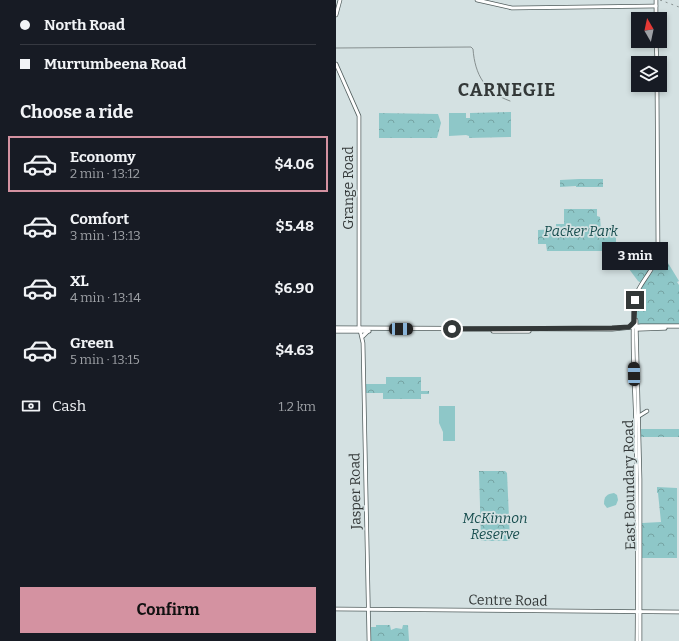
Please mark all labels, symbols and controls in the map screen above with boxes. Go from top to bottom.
north arrow [631,12,667,48]
map controls [631,12,667,92]
text: North Road [44,16,125,34]
text: Murrumbeena Road [44,55,186,73]
button: layers [631,56,667,92]
district label: CARNEGIE [458,79,556,101]
text: Choose a ride [20,101,133,123]
icon: car [22,146,58,182]
street label: Grange Road [340,146,357,230]
text: Economy [70,148,136,166]
text: $4.06 [275,155,314,173]
text: 2 min · 13:12 [70,166,140,181]
icon: car [22,208,58,244]
text: Comfort [70,210,129,228]
text: $5.48 [276,217,314,235]
park label: Packer Park [544,223,619,240]
text: 3 min · 13:13 [70,228,141,243]
callout: 3 min [602,242,668,270]
text: 3 min [618,248,652,263]
icon: car [22,270,58,306]
text: XL [70,272,89,290]
text: $6.90 [274,279,314,297]
text: 4 min · 13:14 [70,290,141,305]
route end [626,291,644,309]
route start [443,320,461,338]
car [389,323,413,335]
icon: car [22,332,58,368]
text: Green [70,334,114,352]
text: $4.63 [275,341,314,359]
text: 5 min · 13:15 [70,352,140,367]
car [628,362,640,386]
icon: cash [20,395,42,417]
text: Cash [52,397,86,415]
text: 1.2 km [279,399,316,414]
street label: East Boundary Road [620,420,639,550]
street label: Jasper Road [346,453,365,530]
park label: McKinnon Reserve [462,510,528,543]
button: Confirm [20,587,316,633]
street label: Centre Road [468,591,548,610]

